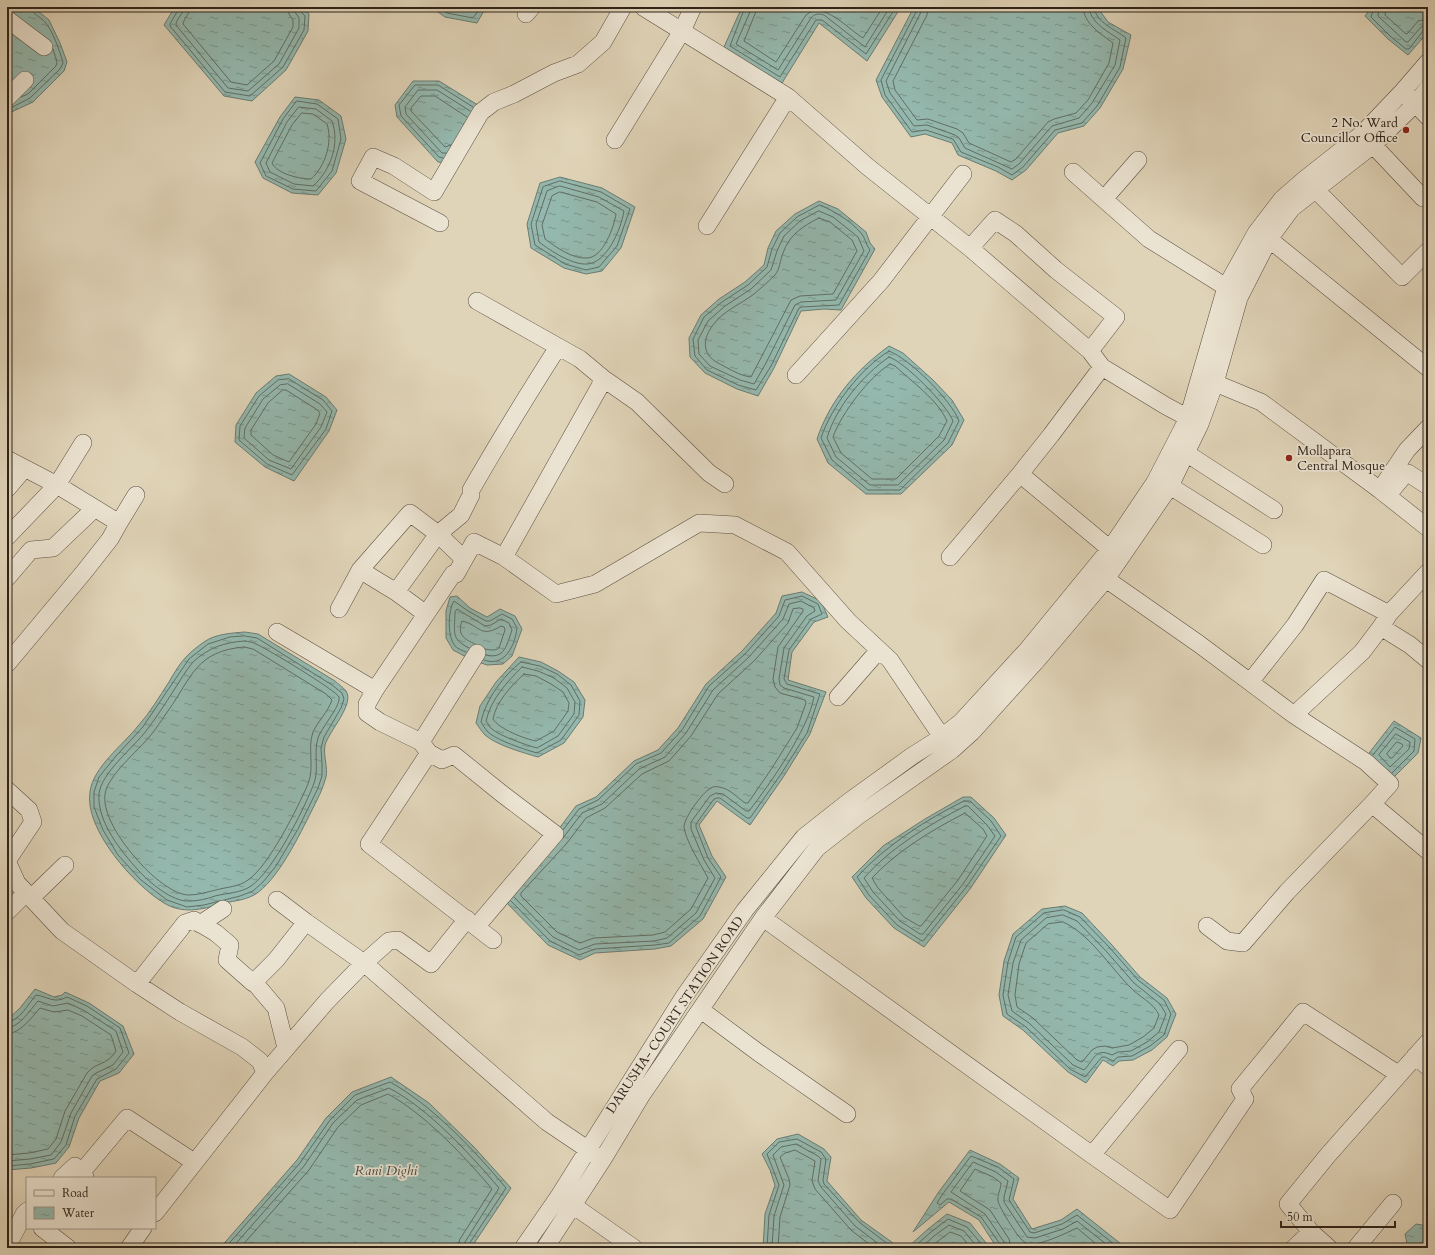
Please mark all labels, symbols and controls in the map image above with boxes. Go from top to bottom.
place label: 2 No. Ward Councillor Office [1301,114,1398,147]
marker: 2 No. Ward Councillor Office [1401,125,1411,135]
place label: Mollapara Central Mosque [1297,442,1385,475]
marker: Mollapara Central Mosque [1284,453,1294,463]
street label: DARUSHA- COURT STATION ROAD [602,913,748,1117]
water label: Rani Dighi [355,1161,418,1180]
legend [26,1177,156,1229]
text: Road [62,1185,89,1201]
scale bar [1281,1203,1395,1229]
text: Water [61,1205,95,1221]
text: 50 m [1287,1209,1314,1225]

